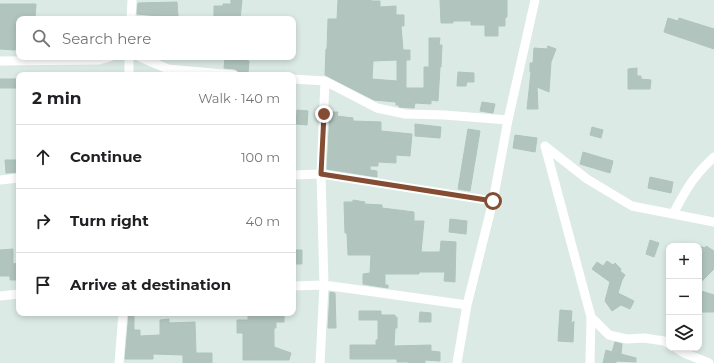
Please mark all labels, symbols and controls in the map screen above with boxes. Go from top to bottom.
search box [16,16,296,60]
icon: search [30,27,52,49]
text: Search here [62,29,151,48]
text: 2 min [32,88,82,108]
text: Walk · 140 m [198,90,280,106]
route end [315,105,333,123]
icon: ahead [32,146,54,168]
text: Continue [70,147,142,166]
text: 100 m [241,149,280,165]
route start [484,192,502,210]
icon: right [32,210,54,232]
text: Turn right [70,211,149,230]
text: 40 m [246,213,280,229]
map controls [666,243,702,351]
button: + [666,243,702,279]
icon: arrive [32,274,54,296]
text: Arrive at destination [70,275,231,294]
button: − [666,279,702,315]
button: layers [666,315,702,351]

